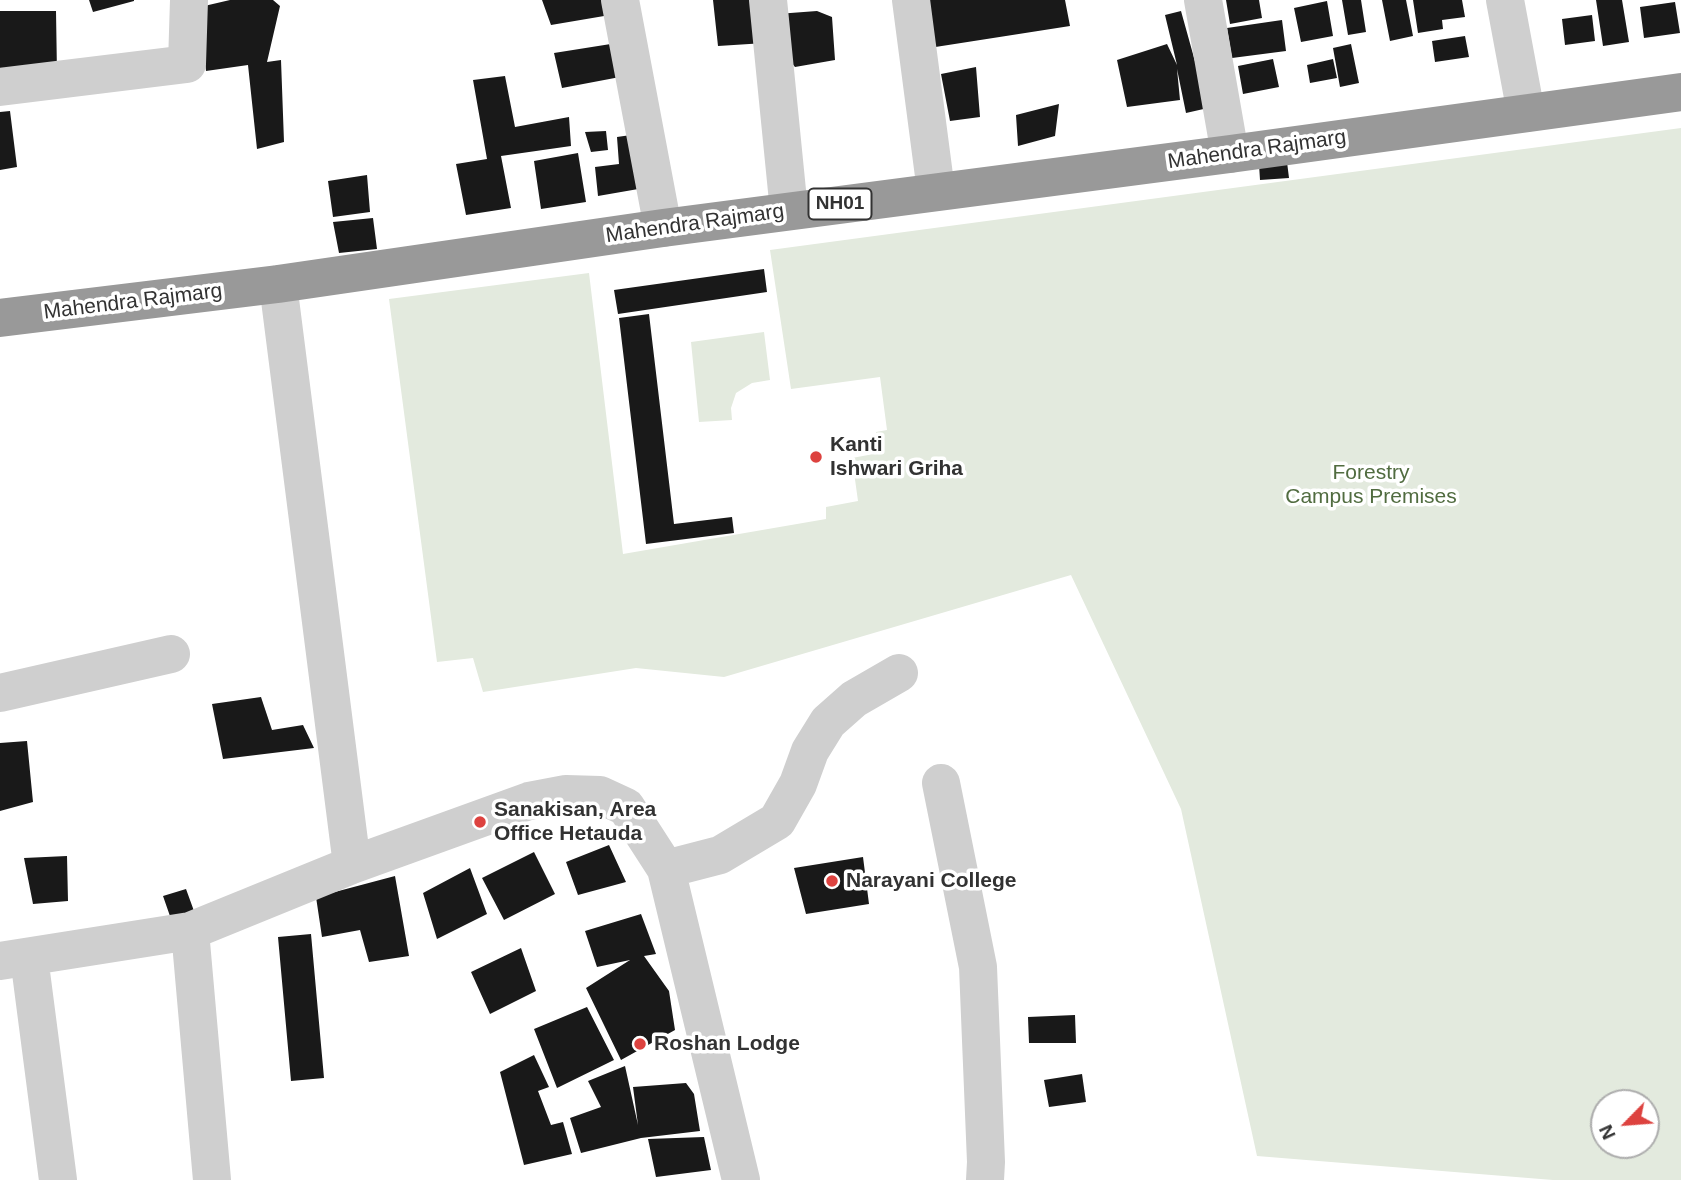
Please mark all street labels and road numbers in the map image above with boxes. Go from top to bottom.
street label: Mahendra Rajmarg [1166,125,1348,175]
road number: NH01 [808,188,872,220]
street label: Mahendra Rajmarg [604,199,786,249]
street label: Mahendra Rajmarg [42,279,224,325]

